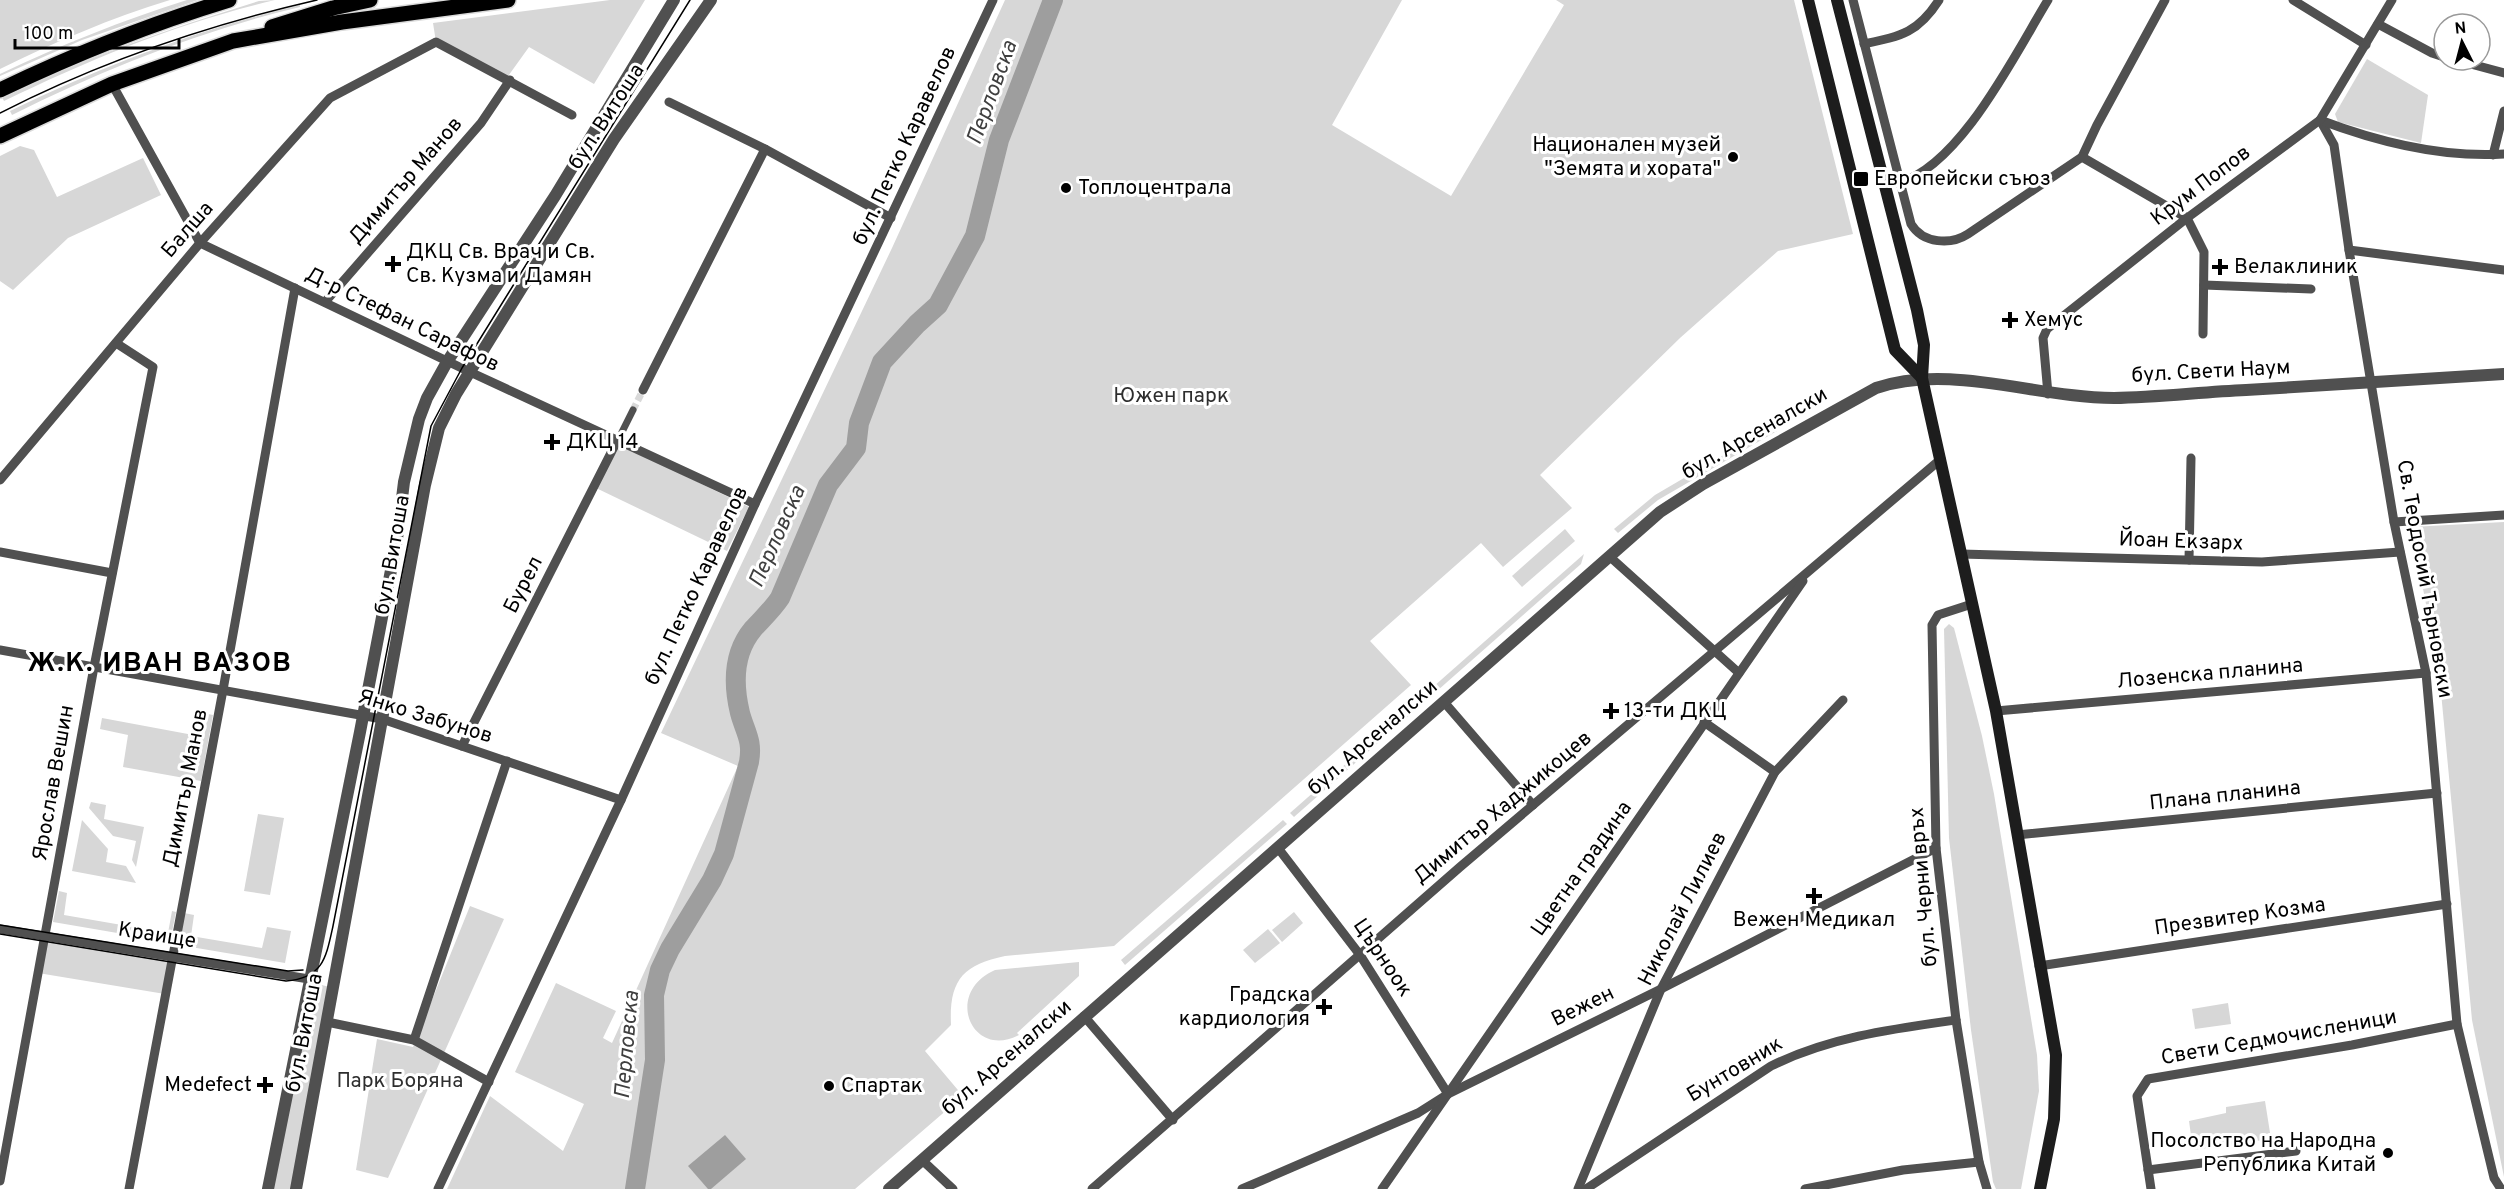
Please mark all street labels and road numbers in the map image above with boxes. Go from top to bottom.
street label: бул. Петко Каравелов [847,42,963,250]
street label: бул. Витоша [563,59,651,175]
street label: Димитър Манов [343,112,469,250]
street label: Крум Попов [2146,140,2256,232]
street label: Балша [156,196,220,264]
street label: Д-р Стефан Сарафов [301,261,503,379]
street label: бул. Свети Наум [2131,354,2291,390]
street label: бул. Арсеналски [1677,381,1833,487]
street label: Св. Теодосий Търновски [2390,458,2458,700]
street label: бул. Петко Каравелов [639,482,755,690]
street label: бул. Витоша [369,493,417,617]
street label: Йоан Екзарх [2118,525,2244,558]
street label: Бурел [498,552,550,618]
street label: Лозенска планина [2116,652,2304,696]
street label: бул. Арсеналски [1302,674,1444,802]
street label: Янко Забунов [354,684,496,750]
street label: Ярослав Вешин [27,703,81,863]
street label: Димитър Манов [157,707,215,869]
street label: Димитър Хаджикоцев [1408,725,1598,891]
street label: Плана планина [2148,775,2302,817]
street label: Цветна градина [1525,796,1639,942]
street label: бул. Черни връх [1904,806,1944,968]
street label: Николай Лилиев [1633,827,1733,991]
street label: Презвитер Козма [2153,892,2327,942]
street label: Църноок [1346,914,1418,1002]
street label: Краище [116,917,198,955]
street label: бул. Витоша [280,971,330,1095]
street label: Вежен [1547,980,1619,1034]
street label: бул. Арсеналски [936,994,1078,1122]
street label: Свети Седмочисленици [2159,1004,2399,1072]
street label: Бунтовник [1682,1031,1788,1109]

